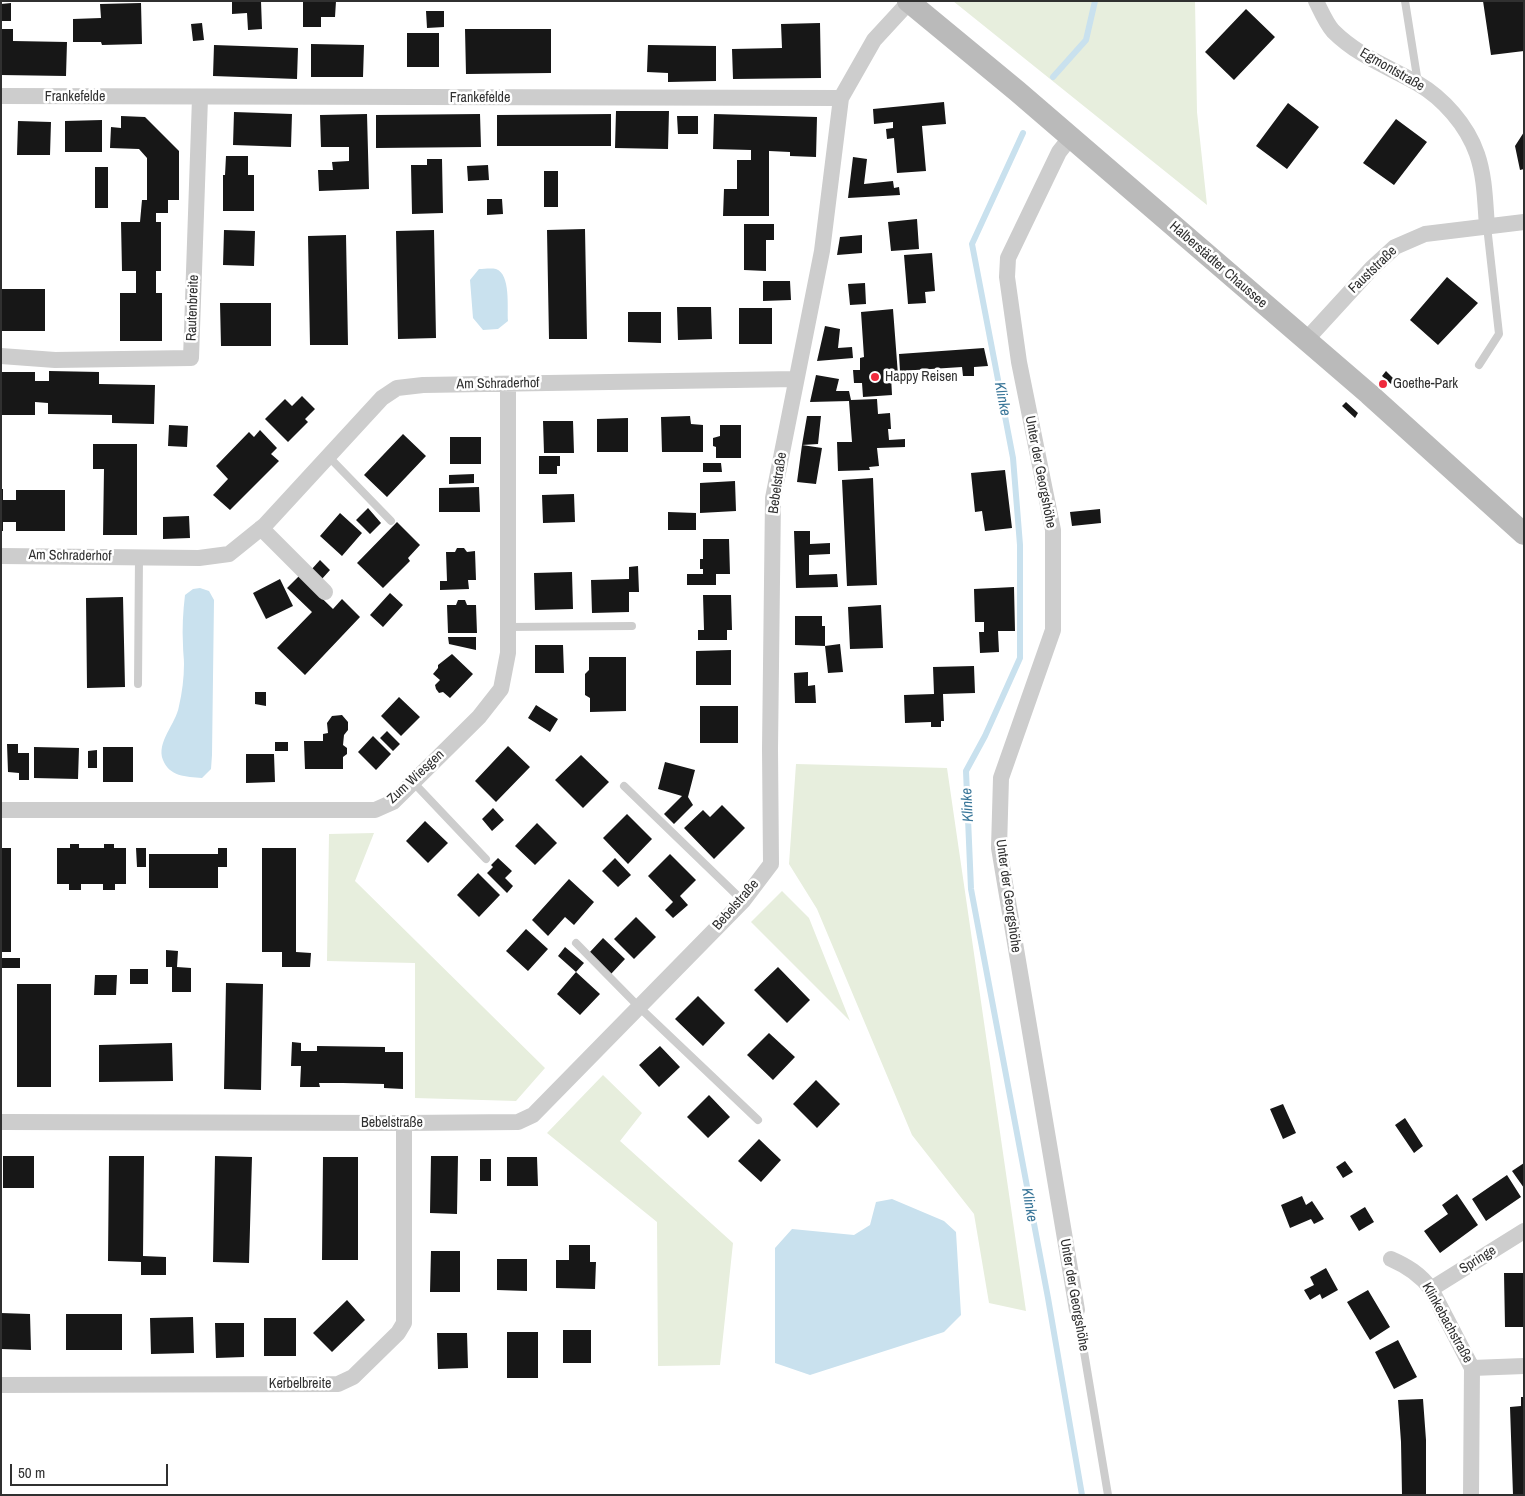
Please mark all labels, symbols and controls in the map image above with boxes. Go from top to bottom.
street label: Egmontstraße [1357,45,1427,95]
street label: Frankefelde [45,89,105,105]
street label: Frankefelde [450,90,510,106]
street label: Halberstädter Chaussee [1166,218,1270,312]
street label: Fauststraße [1345,243,1401,297]
street label: Rautenbreite [183,275,203,341]
place label: Happy Reisen [885,369,958,385]
marker: Happy Reisen [869,371,881,383]
street label: Am Schraderhof [456,375,540,393]
place label: Goethe-Park [1393,376,1458,392]
marker: Goethe-Park [1377,378,1389,390]
water label: Klinke [990,381,1014,417]
street label: Unter der Georgshöhe [1021,414,1059,530]
street label: Bebelstraße [765,451,791,515]
street label: Am Schraderhof [28,547,112,565]
street label: Zum Wiesgen [384,746,448,808]
water label: Klinke [958,787,978,823]
street label: Unter der Georgshöhe [992,838,1024,954]
street label: Bebelstraße [709,876,763,934]
street label: Bebelstraße [361,1115,423,1131]
water label: Klinke [1017,1187,1041,1223]
street label: Unter der Georgshöhe [1056,1237,1092,1353]
street label: Springe [1456,1242,1500,1278]
street label: Klinkebachstraße [1418,1280,1476,1366]
street label: Kerbelbreite [269,1376,331,1392]
scale bar [12,1454,170,1486]
text: 50 m [18,1462,45,1483]

